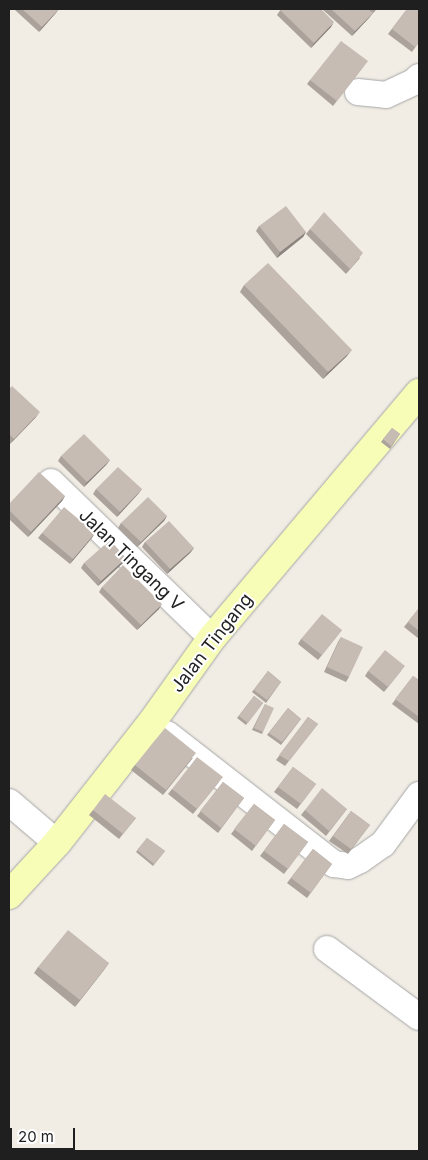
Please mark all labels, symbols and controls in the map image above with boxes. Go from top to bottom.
street label: Jalan Tingang V [74,504,188,616]
street label: Jalan Tingang [167,589,257,697]
scale bar [12,1118,78,1150]
text: 20 m [18,1127,54,1146]

